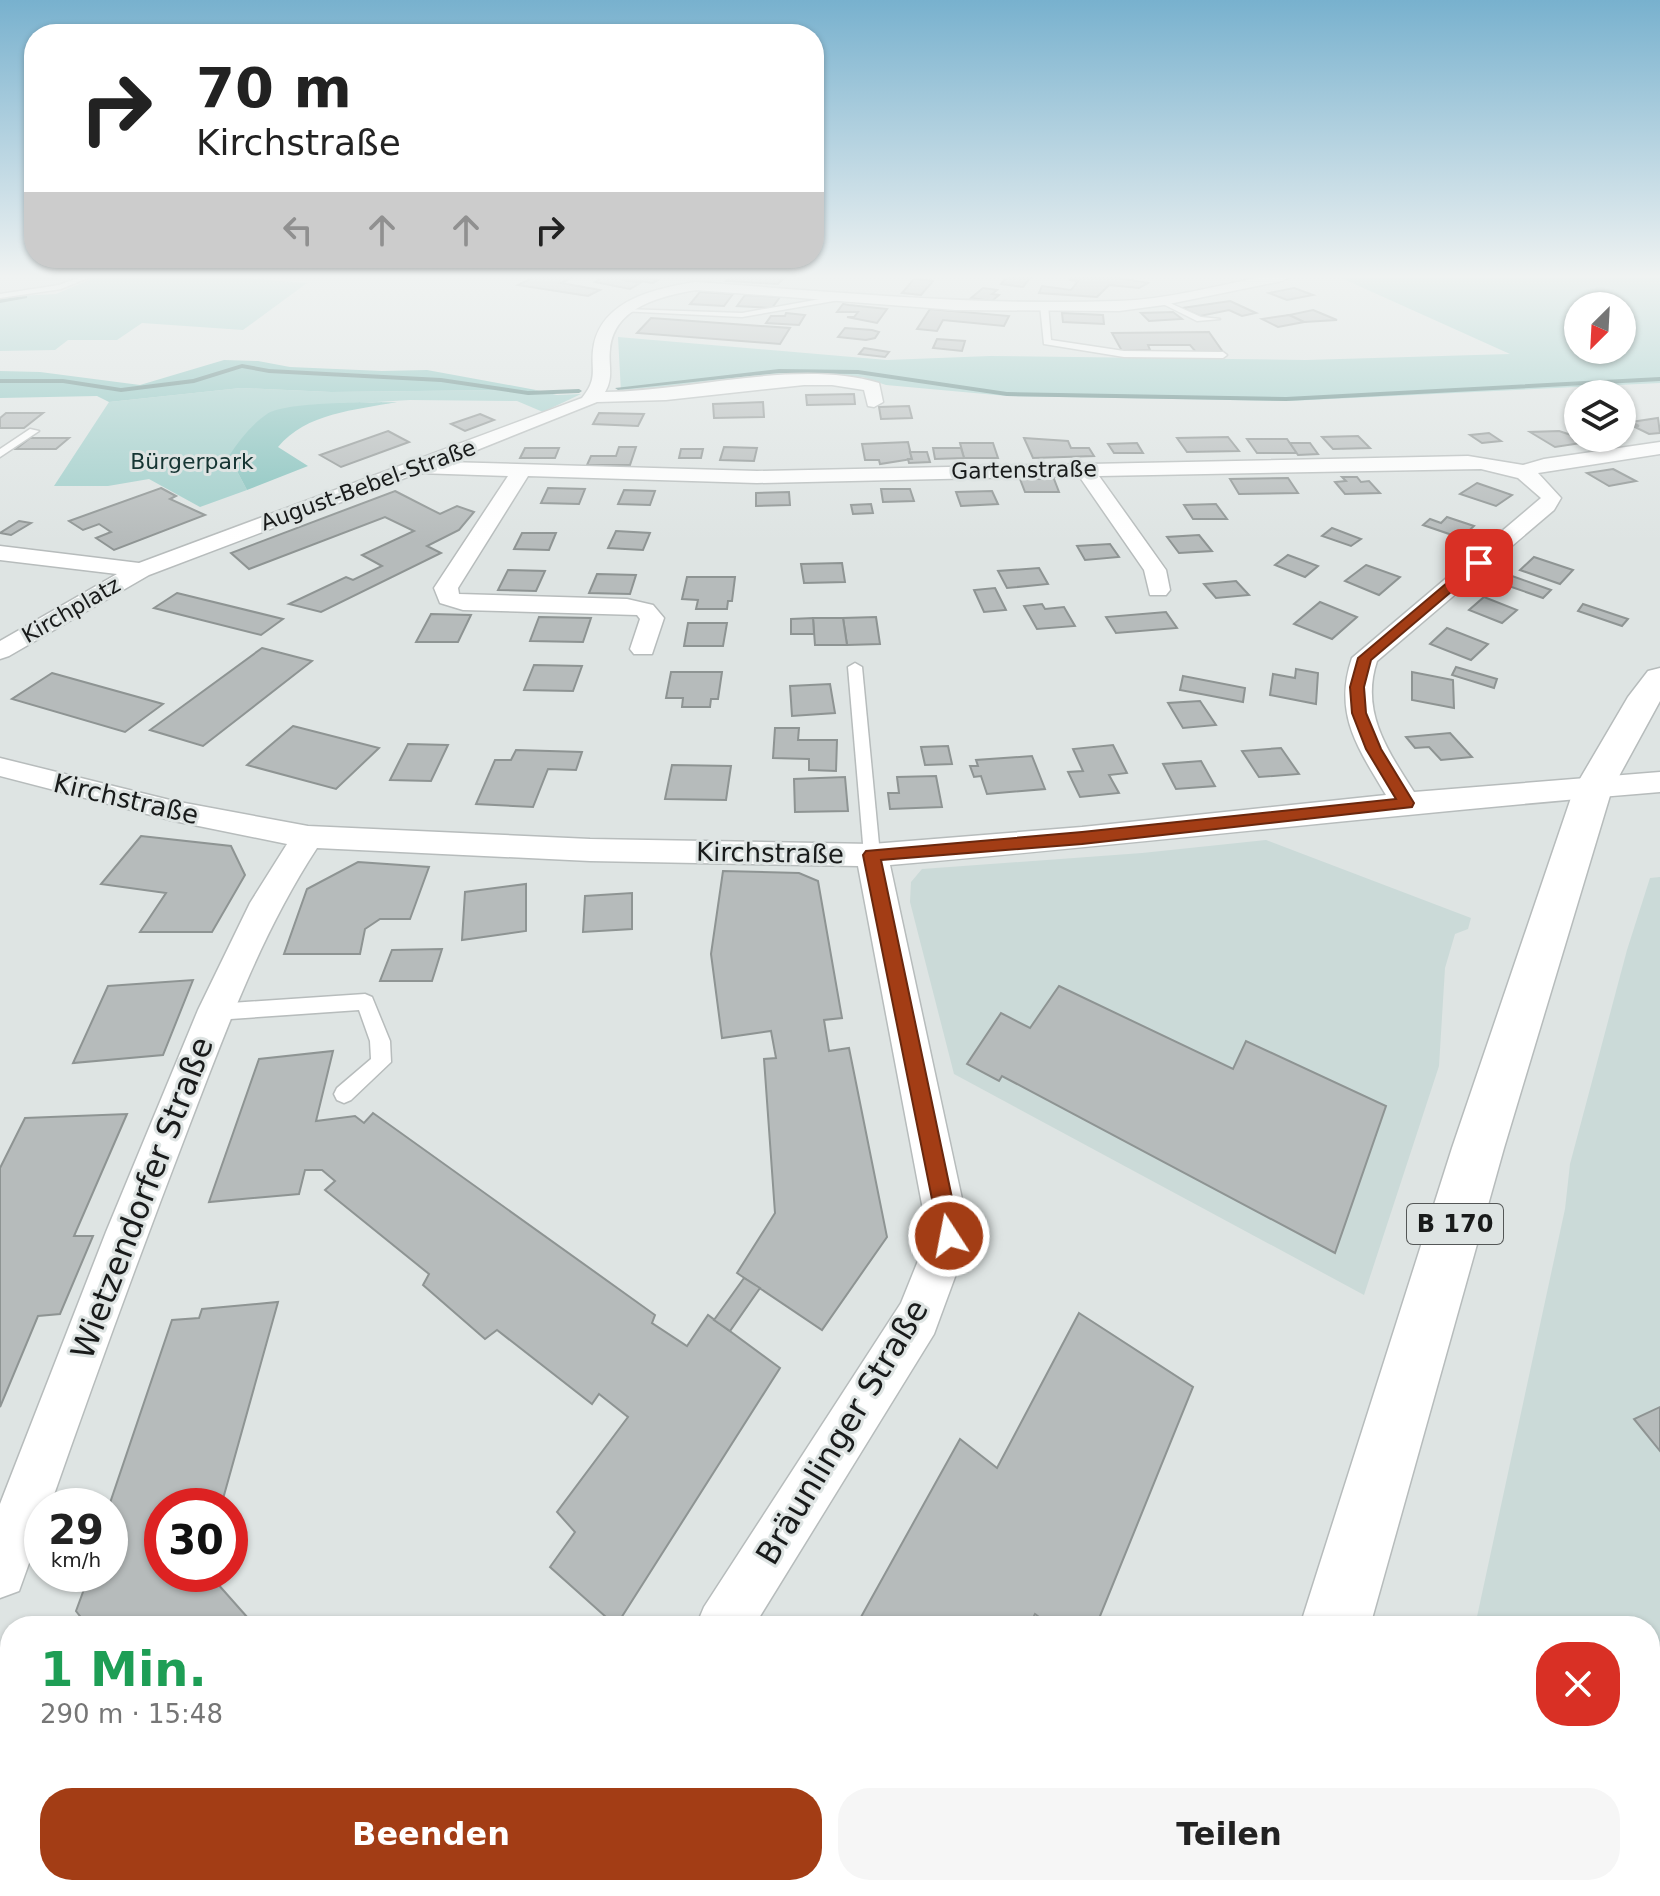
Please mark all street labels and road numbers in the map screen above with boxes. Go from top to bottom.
street label: August-Bebel-Straße [257,434,479,536]
street label: Gartenstraße [951,456,1097,484]
street label: Kirchplatz [18,572,124,648]
street label: Kirchstraße [51,768,201,830]
street label: Kirchstraße [696,837,844,869]
street label: Wietzendorfer Straße [63,1032,221,1364]
road number: B 170 [1407,1204,1503,1244]
street label: Bräunlinger Straße [748,1293,936,1571]

